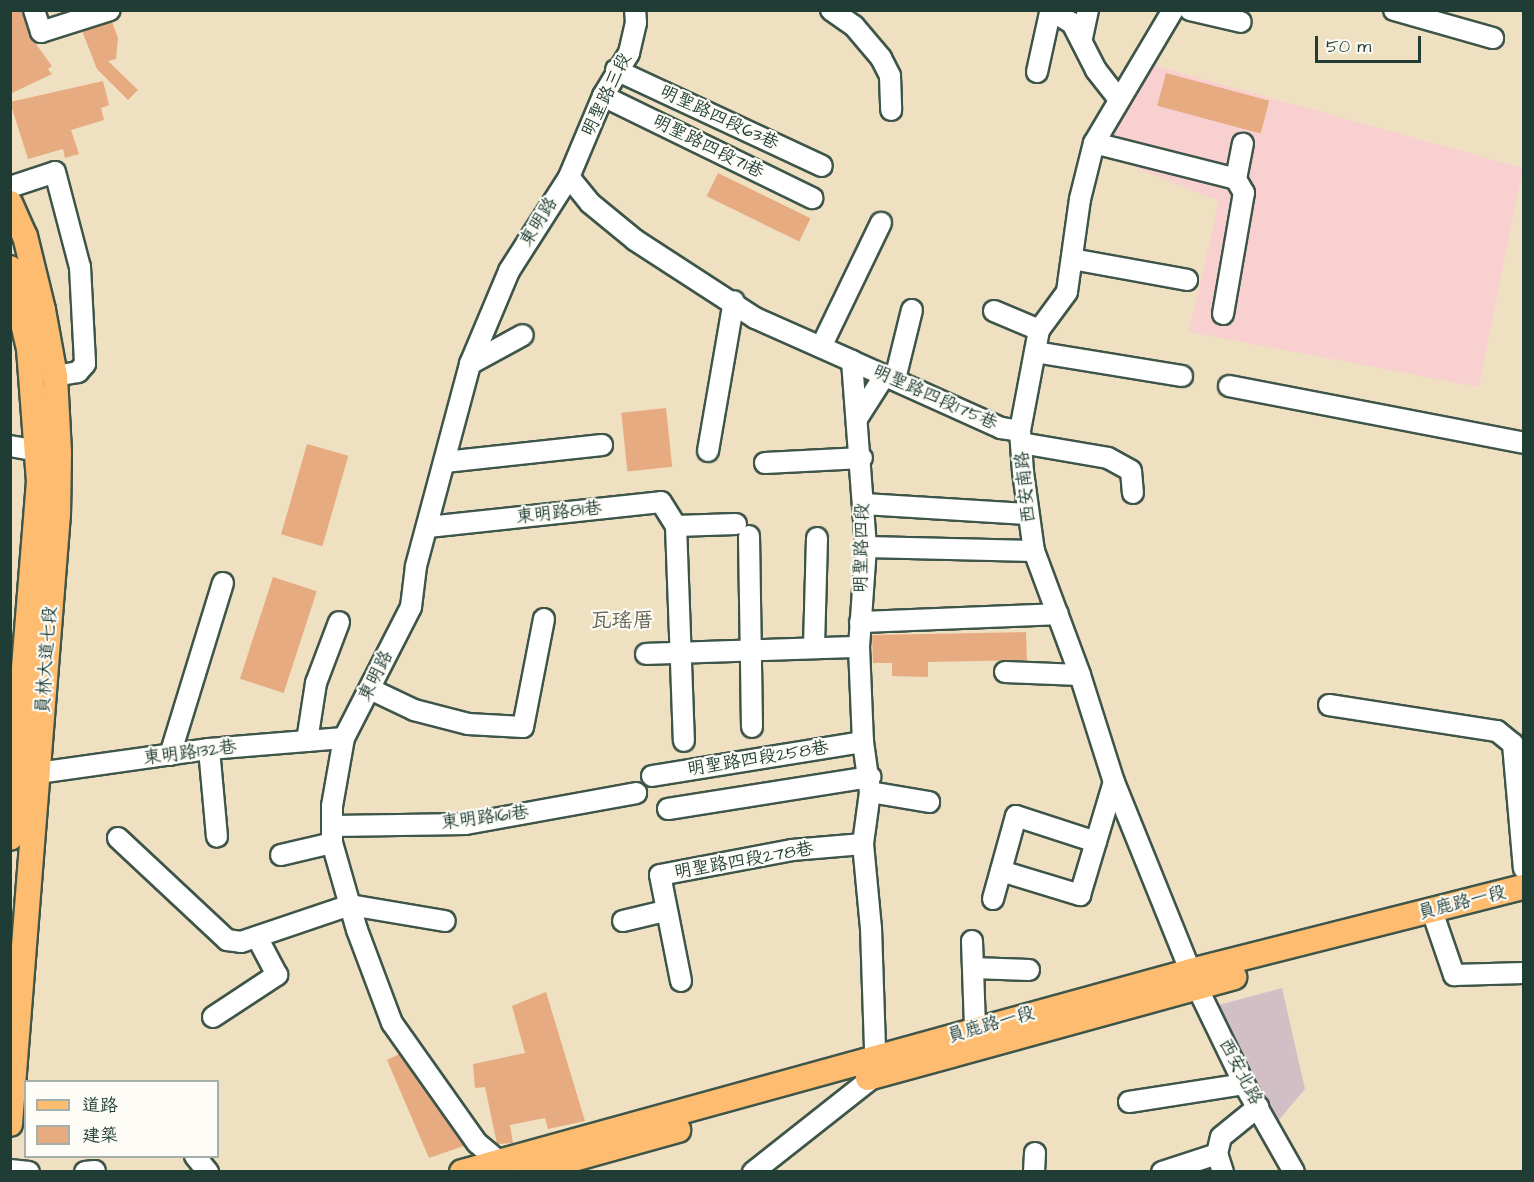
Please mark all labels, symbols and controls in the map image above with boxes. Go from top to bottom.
scale bar [1318,24,1424,62]
text: 50 m [1326,34,1371,59]
street label: 明聖路三段 [578,50,636,140]
street label: 明聖路四段63巷 [656,81,782,155]
street label: 明聖路四段71巷 [649,111,767,183]
street label: 東明路 [516,193,562,251]
street label: 明聖路四段175巷 [869,361,1001,435]
street label: 西安南路 [1011,450,1041,524]
street label: 東明路81巷 [515,498,603,528]
street label: 明聖路四段 [850,503,874,593]
street label: 員林大道七段 [32,605,62,715]
district label: 瓦瑤厝 [591,608,653,634]
street label: 東明路 [354,647,398,705]
street label: 東明路132巷 [142,737,238,769]
street label: 明聖路四段258巷 [686,737,830,781]
street label: 東明路161巷 [440,802,530,834]
street label: 明聖路四段278巷 [673,838,815,884]
street label: 員鹿路一段 [1416,882,1508,924]
street label: 員鹿路一段 [945,1002,1037,1048]
street label: 西安北路 [1214,1035,1266,1109]
legend [24,1080,219,1158]
text: 道路 [82,1093,118,1118]
text: 建築 [82,1123,118,1148]

